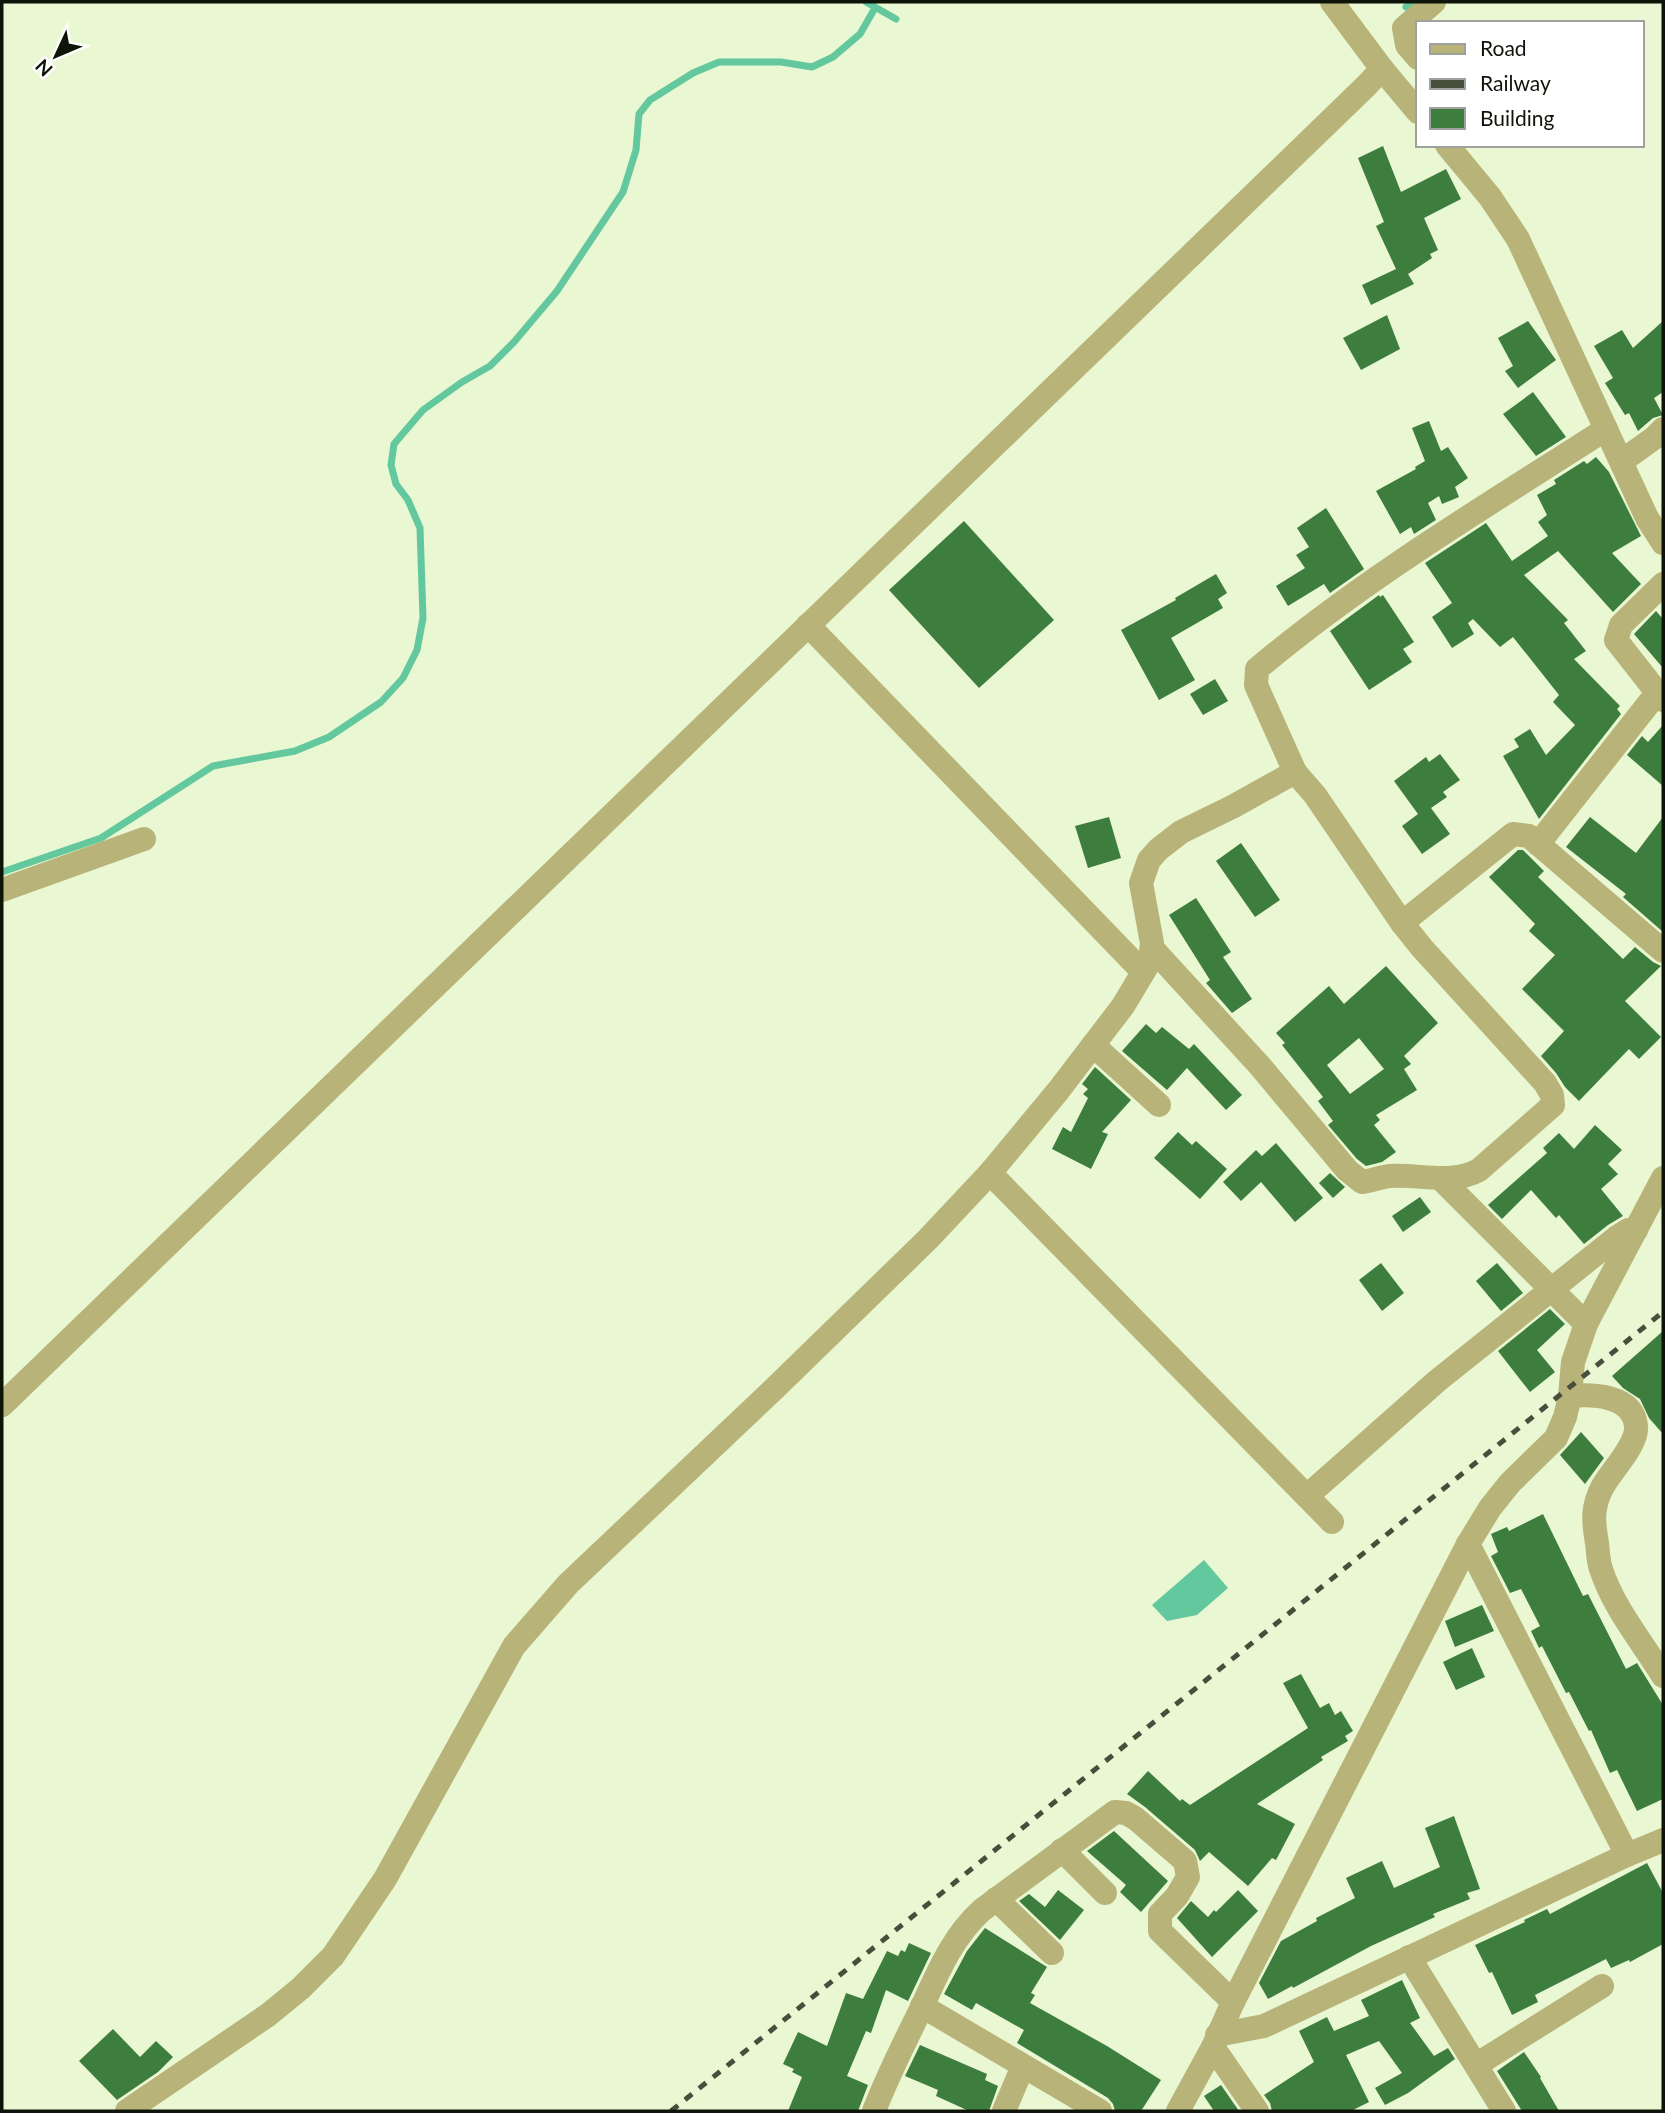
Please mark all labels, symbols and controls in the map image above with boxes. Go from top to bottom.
north arrow [21,21,91,91]
legend [1416,21,1644,147]
text: Road [1480,35,1527,60]
text: N [30,55,57,81]
text: Railway [1480,70,1551,95]
text: Building [1480,105,1555,130]

